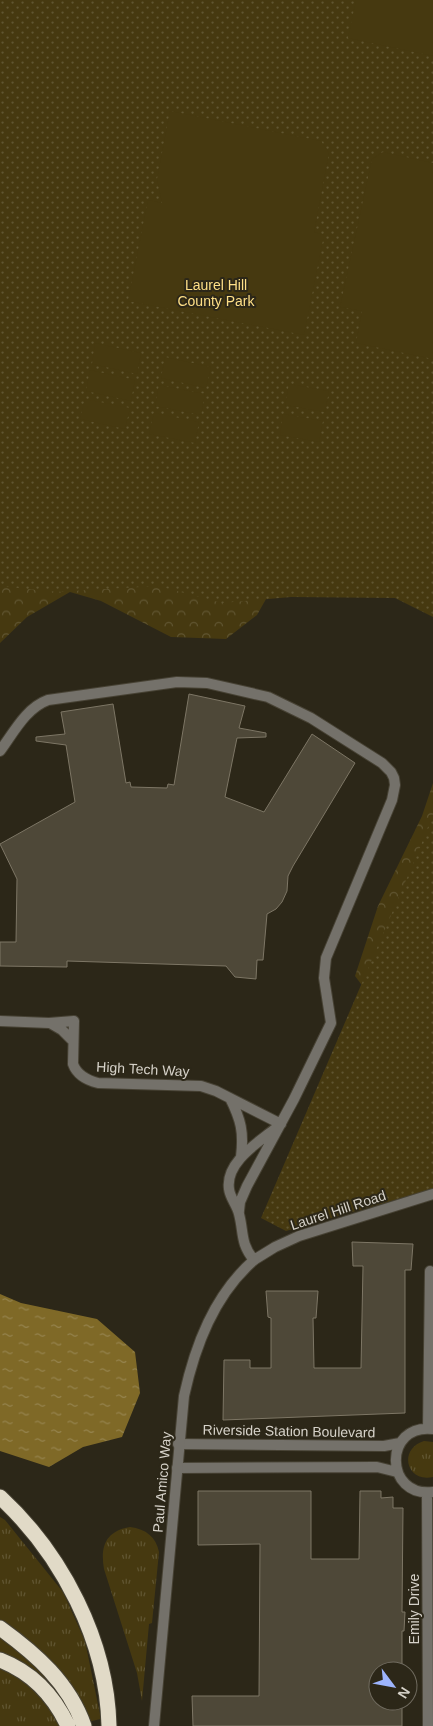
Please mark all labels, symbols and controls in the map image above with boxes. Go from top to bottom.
park label: Laurel Hill County Park [177,277,256,309]
street label: High Tech Way [96,1059,190,1079]
street label: Laurel Hill Road [288,1187,388,1233]
street label: Riverside Station Boulevard [202,1421,376,1441]
street label: Paul Amico Way [150,1431,174,1533]
street label: Emily Drive [406,1573,422,1644]
north arrow [368,1661,418,1711]
text: N [395,1684,413,1701]

